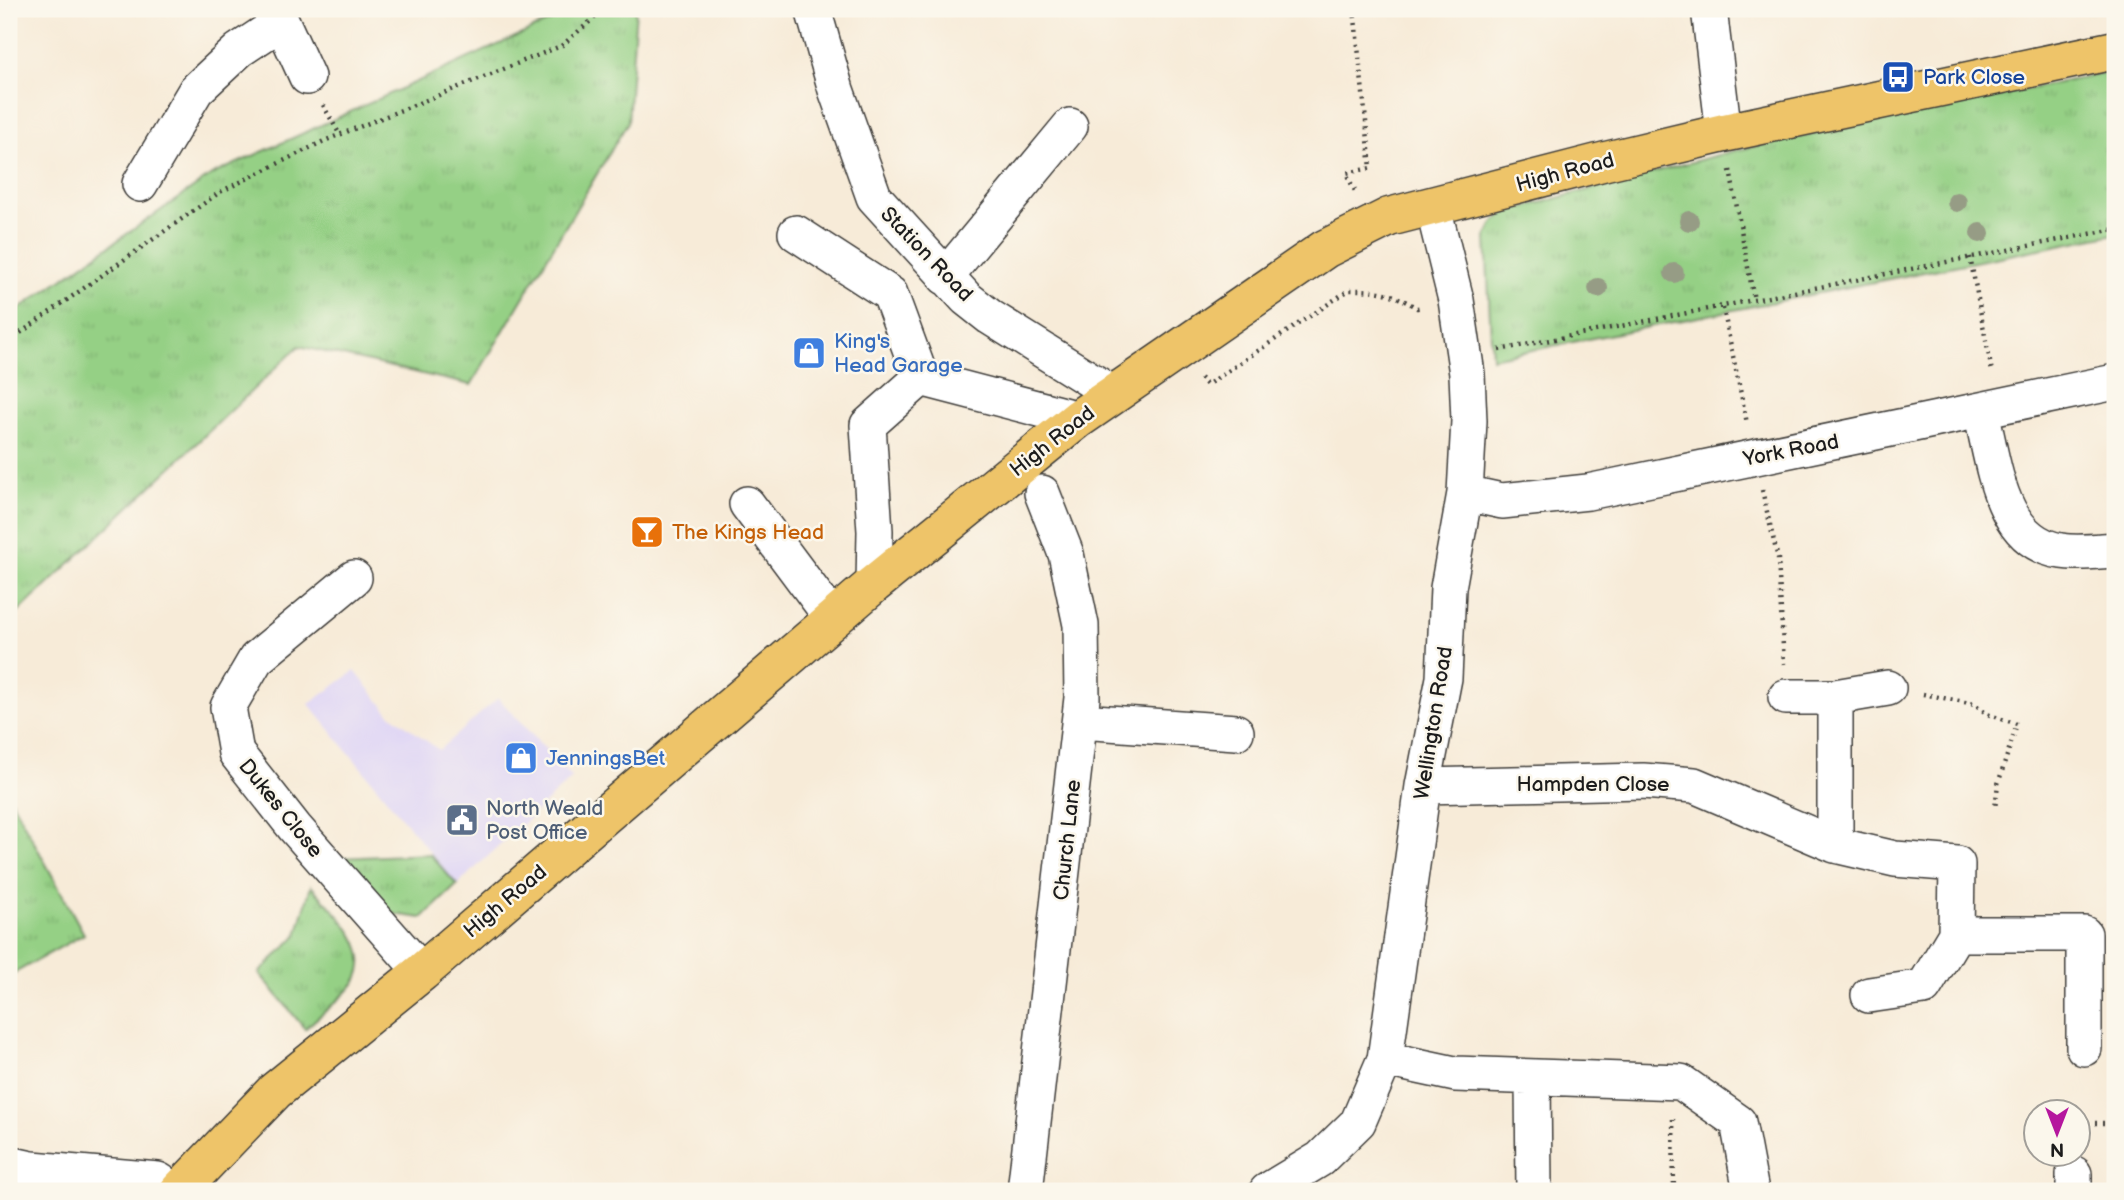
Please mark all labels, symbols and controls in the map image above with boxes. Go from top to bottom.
bus stop icon: Park Close [1879,58,1917,96]
place label: Park Close [1923,65,2025,90]
street label: High Road [1513,147,1617,198]
street label: Station Road [875,202,978,307]
place label: King's Head Garage [834,329,963,378]
shop icon: King's Head Garage [790,334,828,372]
street label: High Road [1005,401,1100,482]
street label: York Road [1740,429,1841,472]
bar icon: The Kings Head [628,513,666,551]
place label: The Kings Head [672,520,824,545]
street label: Wellington Road [1409,645,1458,801]
shop icon: JenningsBet [502,739,540,777]
place label: JenningsBet [546,746,666,771]
street label: Dukes Close [233,754,328,863]
street label: Hampden Close [1516,772,1670,797]
street label: Church Lane [1049,778,1086,902]
place label: North Weald Post Office [486,796,603,845]
public building icon: North Weald Post Office [443,801,481,839]
street label: High Road [459,860,552,943]
north arrow [2022,1098,2092,1168]
text: N [2050,1137,2064,1160]

